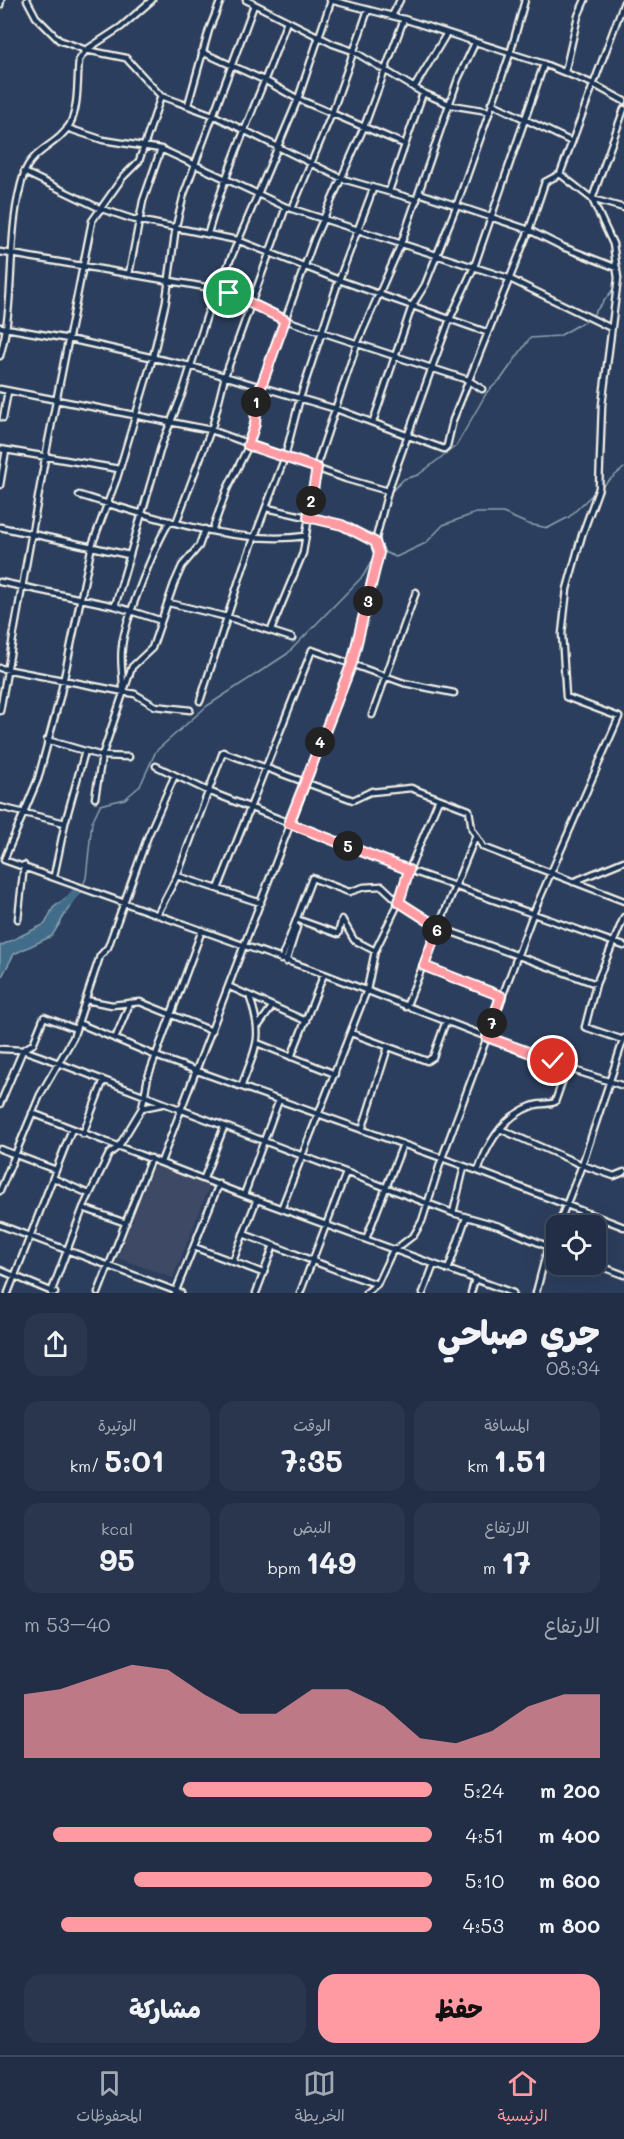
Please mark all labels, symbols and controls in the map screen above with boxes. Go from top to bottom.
pin [203,267,254,318]
icon: arrive [212,276,245,309]
pin: 1 [241,387,271,417]
text: 1 [252,391,260,412]
pin: 2 [296,486,326,516]
text: 2 [307,490,315,511]
pin: 3 [353,586,383,616]
text: 3 [363,590,373,611]
pin: 4 [305,727,335,757]
text: 4 [315,731,325,752]
pin: 5 [333,831,363,861]
text: 5 [343,835,353,856]
pin: 6 [422,915,452,945]
text: 6 [432,919,442,940]
pin: 7 [477,1008,507,1038]
text: 7 [488,1012,496,1033]
pin [527,1035,578,1086]
icon: check [536,1044,569,1077]
map controls [546,1215,606,1275]
button: locate [546,1215,606,1275]
text: جري صباحي [438,1310,600,1353]
button: share [24,1313,87,1376]
text: 08:34 [546,1354,600,1380]
text: الوتيرة [98,1414,136,1435]
text: الوقت [293,1414,331,1435]
text: المسافة [484,1414,530,1435]
text: 5:01 [105,1440,164,1480]
text: 7:35 [281,1440,343,1480]
text: 1.51 [494,1440,547,1480]
text: /km [70,1455,105,1476]
text: km [467,1455,494,1476]
text: النبض [293,1516,331,1537]
text: الارتفاع [485,1516,529,1537]
text: kcal [101,1518,133,1539]
text: 95 [99,1539,135,1579]
text: 149 [306,1542,356,1582]
text: 17 [501,1542,531,1582]
text: bpm [268,1557,306,1578]
text: m [483,1557,501,1578]
text: 40–53 m [24,1611,110,1637]
text: الارتفاع [544,1612,600,1638]
text: 5:24 [463,1777,504,1803]
text: 200 m [540,1777,600,1803]
text: 4:51 [465,1822,504,1848]
text: 400 m [539,1822,600,1848]
text: 5:10 [465,1867,504,1893]
text: 600 m [539,1867,600,1893]
text: 4:53 [463,1912,504,1938]
text: 800 m [539,1912,600,1938]
button: مشاركة [24,1974,306,2043]
button: حفظ [318,1974,600,2043]
tab: المحفوظات [76,2067,142,2130]
tab: الخريطة [295,2067,345,2130]
tab: الرئيسية [497,2067,548,2130]

